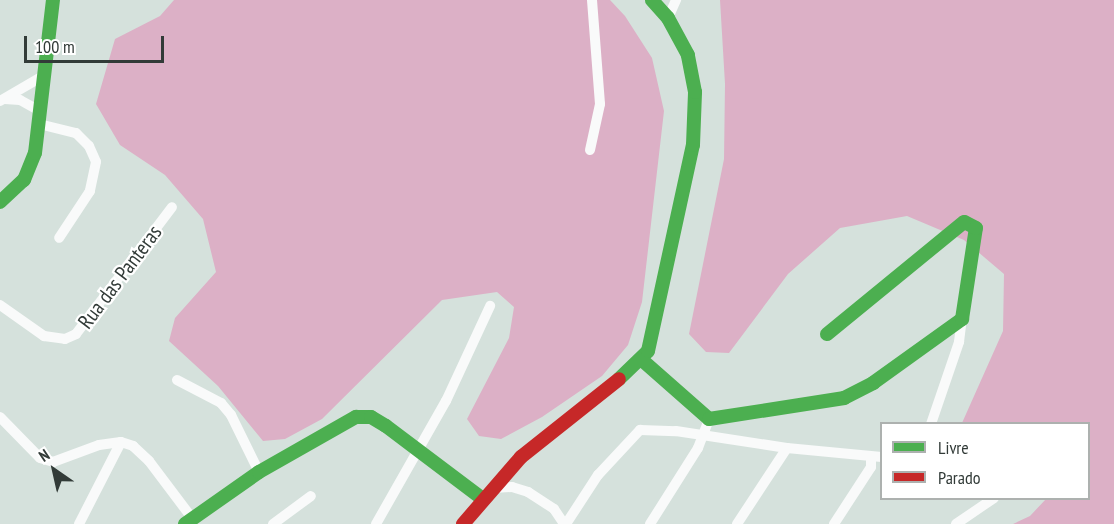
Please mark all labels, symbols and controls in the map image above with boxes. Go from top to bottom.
scale bar [27,24,166,62]
text: 100 m [35,35,75,58]
street label: Rua das Panteras [73,220,167,334]
legend [880,422,1090,500]
text: Livre [938,436,969,459]
north arrow [24,440,84,500]
text: N [35,444,53,466]
text: Parado [938,466,981,489]

